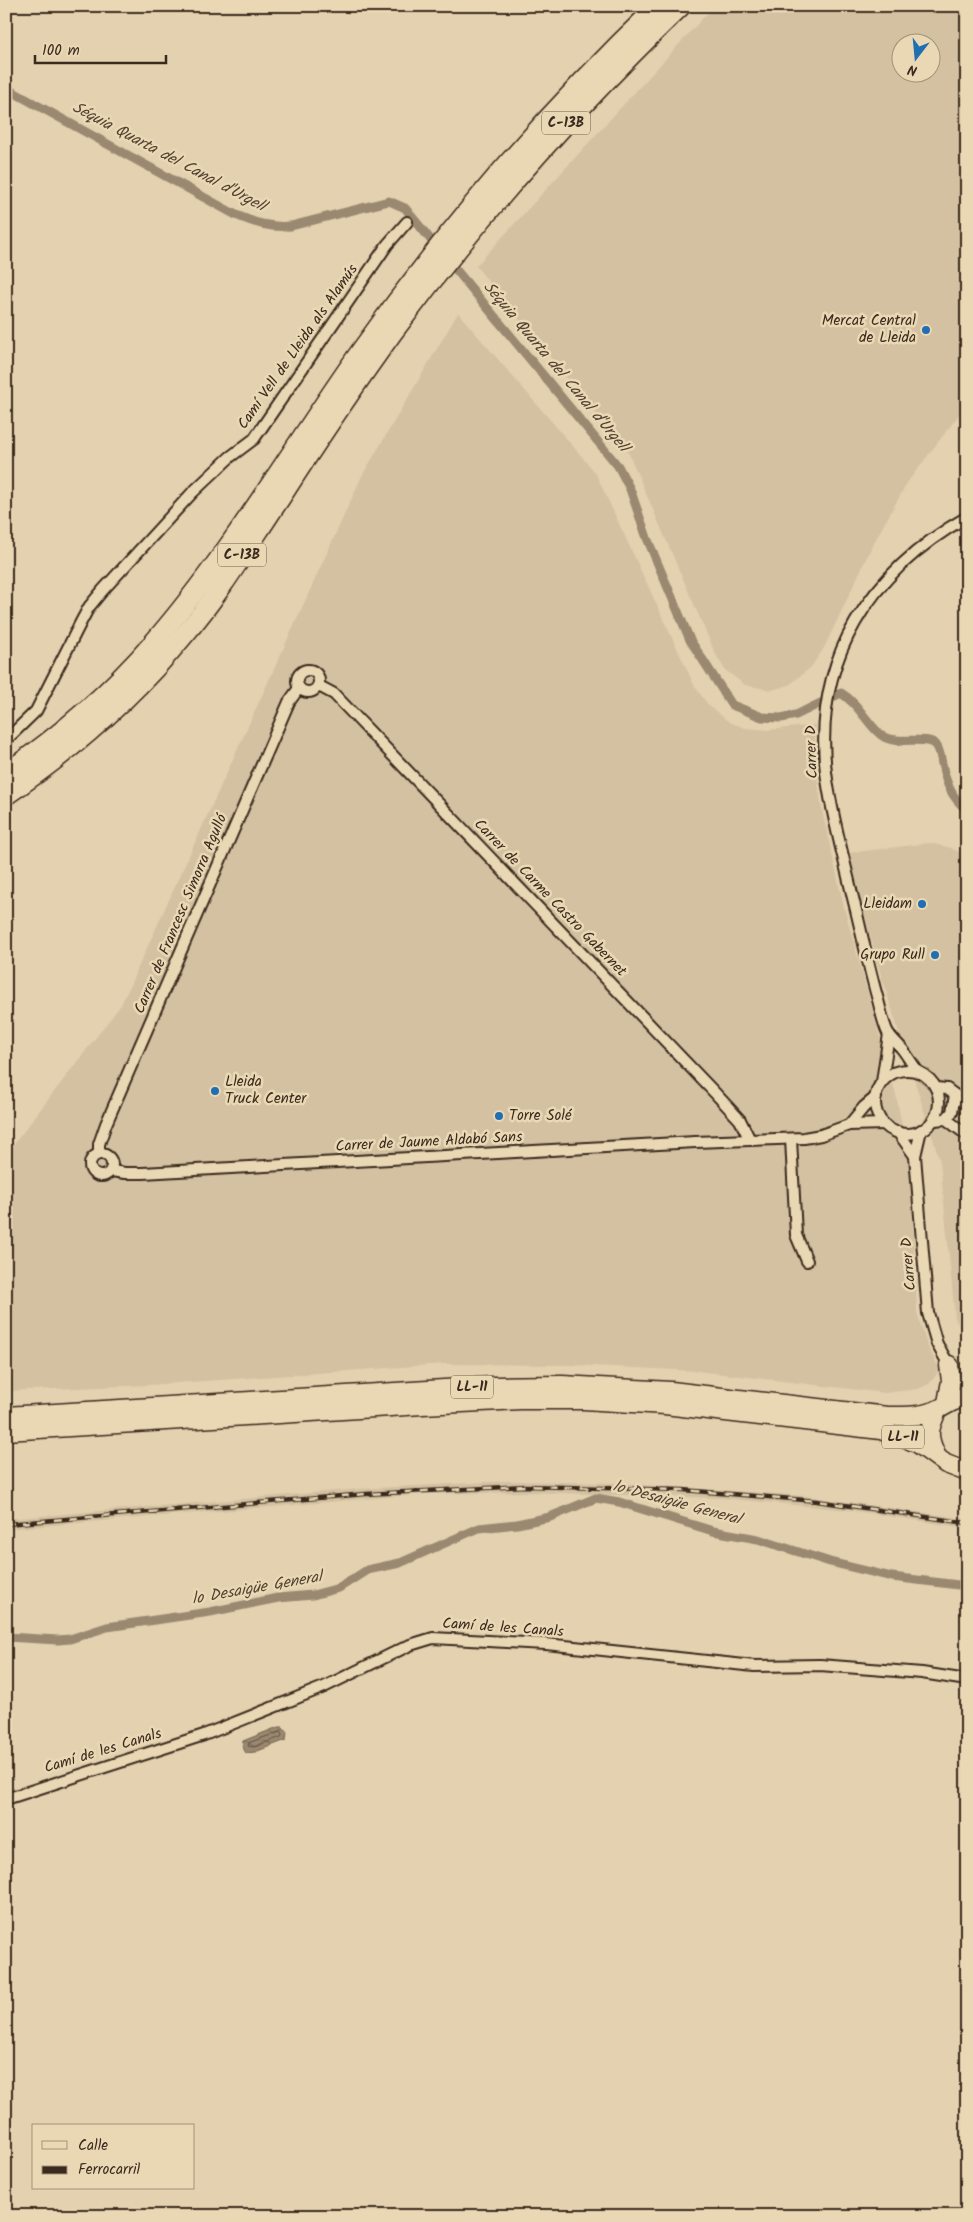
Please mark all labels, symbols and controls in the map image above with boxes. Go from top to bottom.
scale bar [35,32,166,64]
north arrow [890,32,940,82]
text: 100 m [42,39,80,63]
text: N [905,58,920,81]
water label: Séquia Quarta del Canal d'Urgell [68,95,273,220]
road number: C-13B [542,112,590,134]
street label: Camí Vell de Lleida als Alamús [232,259,365,435]
water label: Séquia Quarta del Canal d'Urgell [477,276,637,460]
place label: Mercat Central de Lleida [822,309,916,350]
marker: Mercat Central de Lleida [920,324,932,336]
road number: C-13B [218,544,266,566]
street label: Carrer D [799,725,825,779]
street label: Carrer de Francesc Simorra Agulló [128,809,235,1018]
street label: Carrer de Carme Castro Gabernet [468,813,632,983]
place label: Lleidam [863,892,912,916]
marker: Lleidam [916,898,928,910]
place label: Grupo Rull [860,943,925,967]
marker: Grupo Rull [929,949,941,961]
place label: Lleida Truck Center [225,1070,307,1111]
marker: Lleida Truck Center [209,1085,221,1097]
place label: Torre Solé [509,1104,573,1128]
marker: Torre Solé [493,1110,505,1122]
street label: Carrer de Jaume Aldabó Sans [335,1125,524,1159]
street label: Carrer D [895,1236,923,1292]
road number: LL-11 [451,1375,493,1398]
road number: LL-11 [882,1425,924,1448]
water label: lo Desaigüe General [610,1474,747,1533]
water label: lo Desaigüe General [190,1564,327,1612]
street label: Camí de les Canals [441,1612,565,1644]
street label: Camí de les Canals [41,1722,165,1780]
legend [32,2124,195,2190]
text: Calle [78,2134,108,2158]
text: Ferrocarril [78,2158,141,2182]

